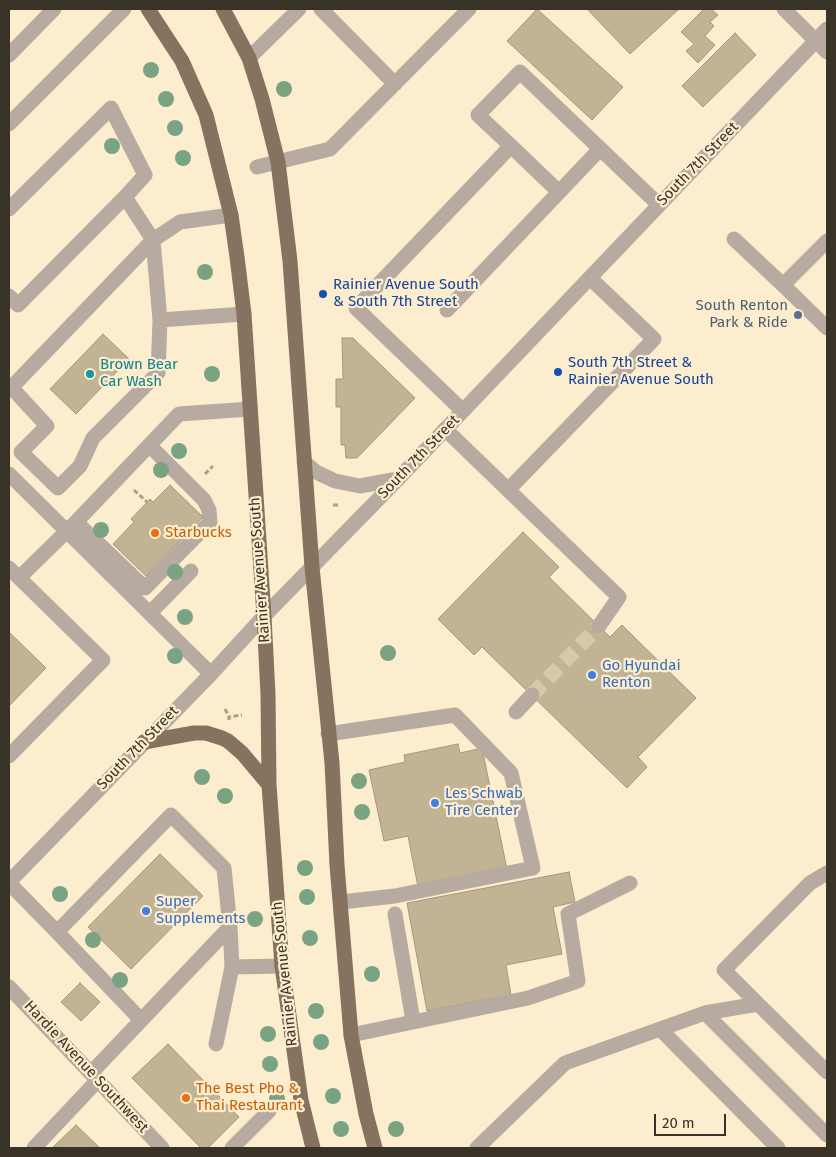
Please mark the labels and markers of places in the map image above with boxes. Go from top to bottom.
place label: Rainier Avenue South & South 7th Street [333,276,479,311]
marker: Rainier Avenue South & South 7th Street [317,288,329,300]
place label: South Renton Park & Ride [696,297,788,332]
marker: South Renton Park & Ride [792,309,804,321]
place label: South 7th Street & Rainier Avenue South [568,354,714,389]
place label: Brown Bear Car Wash [100,356,178,391]
marker: South 7th Street & Rainier Avenue South [552,366,564,378]
marker: Brown Bear Car Wash [84,368,96,380]
place label: Starbucks [165,524,232,542]
marker: Starbucks [149,527,161,539]
place label: Go Hyundai Renton [602,657,681,692]
marker: Go Hyundai Renton [586,669,598,681]
place label: Les Schwab Tire Center [445,785,523,820]
marker: Les Schwab Tire Center [429,797,441,809]
place label: Super Supplements [156,893,245,928]
marker: Super Supplements [140,905,152,917]
place label: The Best Pho & Thai Restaurant [196,1080,303,1115]
marker: The Best Pho & Thai Restaurant [180,1092,192,1104]

